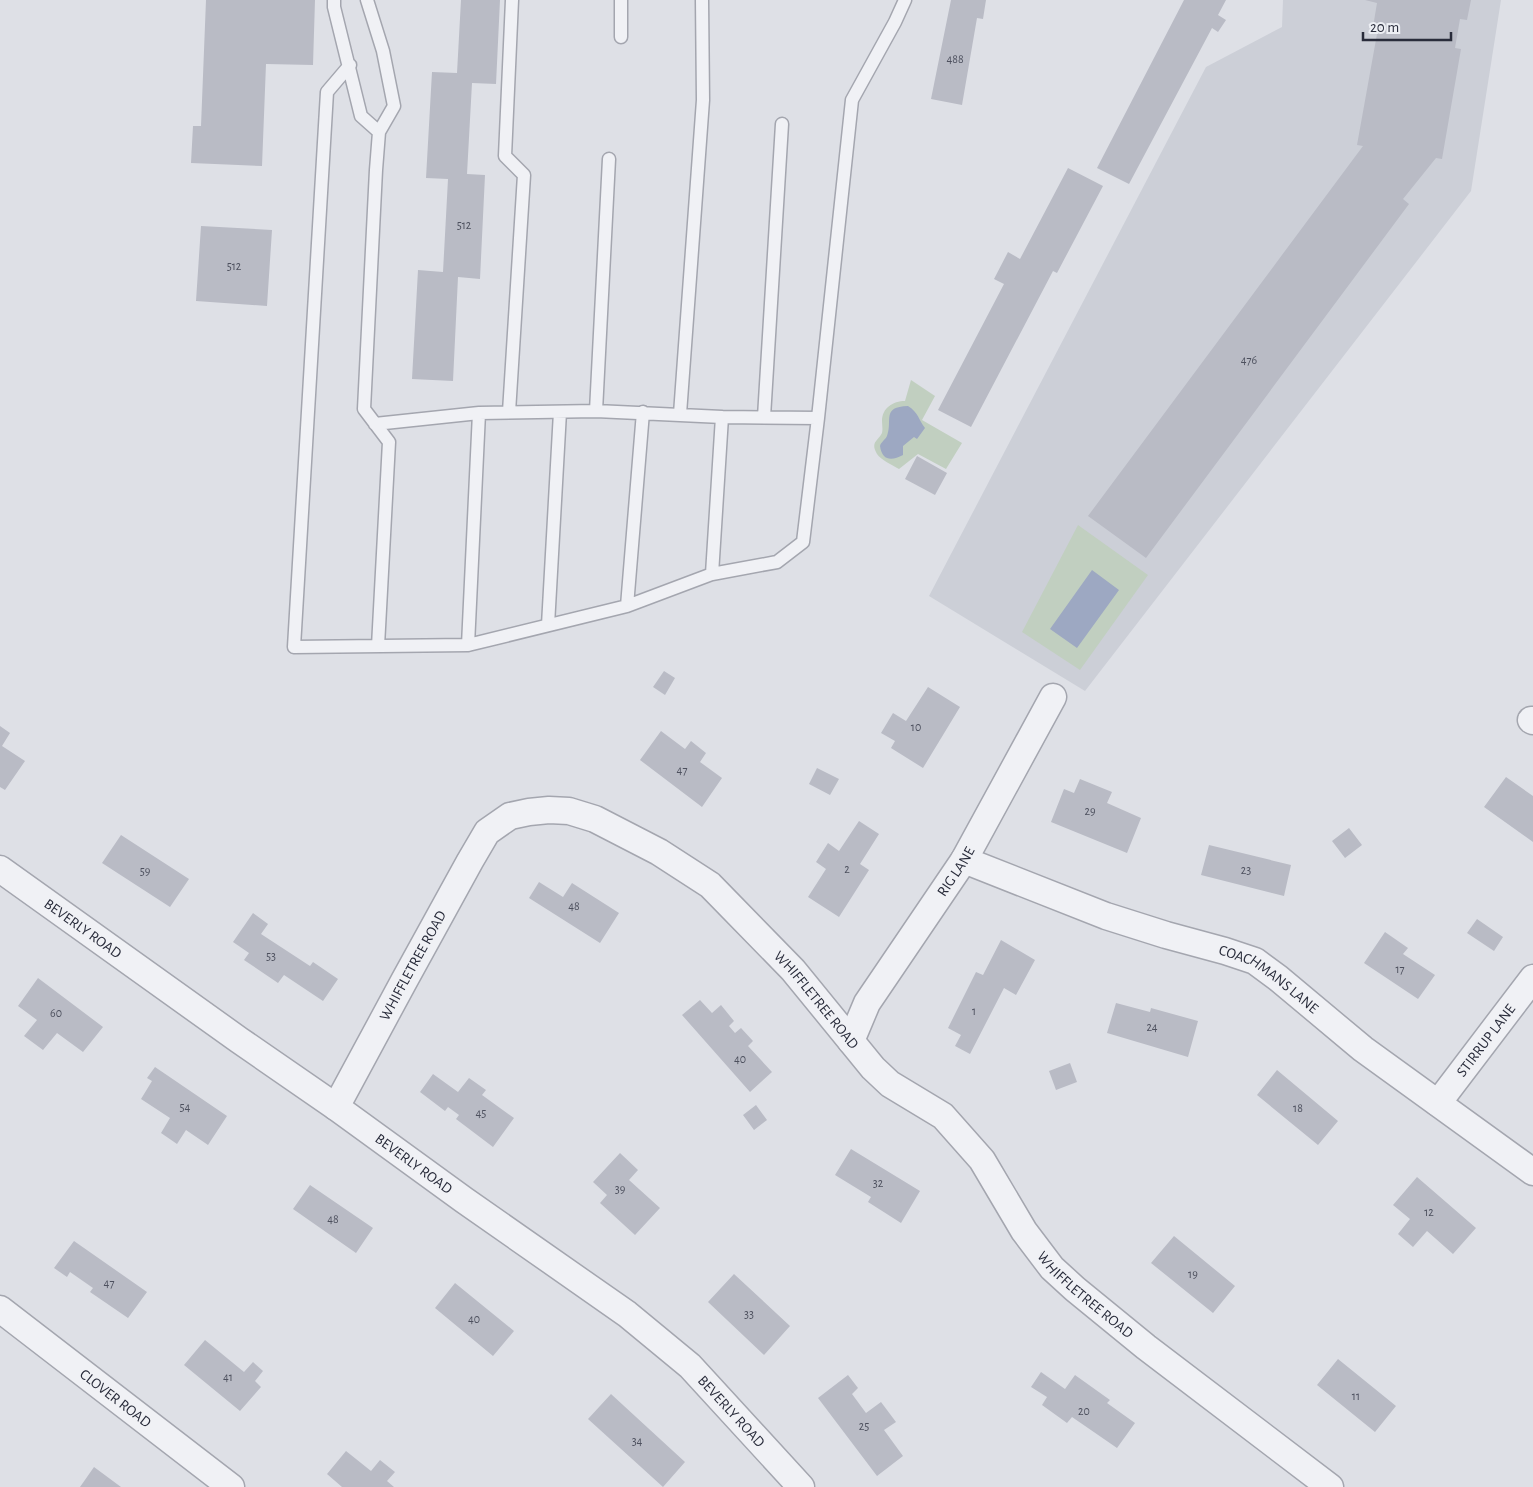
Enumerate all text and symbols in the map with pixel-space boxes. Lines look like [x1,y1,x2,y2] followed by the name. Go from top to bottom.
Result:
[1363,10,1450,42] scale bar
[1370,20,1399,35] text: 20 m
[946,53,964,65] house number: 488
[457,219,472,231] house number: 512
[227,260,242,272] house number: 512
[1241,354,1258,366] house number: 476
[911,721,921,733] house number: 10
[677,764,687,776] house number: 47
[1084,805,1096,817] house number: 29
[935,844,978,899] street label: RIG LANE
[844,863,850,875] house number: 2
[1241,864,1251,876] house number: 23
[140,865,151,877] house number: 59
[41,896,124,962] street label: BEVERLY ROAD
[568,900,580,912] house number: 48
[377,908,449,1023] street label: WHIFFLETREE ROAD
[1217,943,1321,1016] street label: COACHMANS LANE
[771,948,861,1052] street label: WHIFFLETREE ROAD
[266,950,276,962] house number: 53
[1395,963,1405,975] house number: 17
[1454,1001,1518,1079] street label: STIRRUP LANE
[972,1005,976,1017] house number: 1
[50,1007,62,1019] house number: 60
[1146,1021,1158,1033] house number: 24
[734,1053,746,1065] house number: 40
[180,1101,191,1113] house number: 54
[1293,1102,1303,1114] house number: 18
[476,1107,486,1119] house number: 45
[372,1131,455,1197] street label: BEVERLY ROAD
[873,1177,884,1189] house number: 32
[615,1183,626,1195] house number: 39
[1424,1206,1434,1218] house number: 12
[327,1213,339,1225] house number: 48
[1034,1249,1136,1341] street label: WHIFFLETREE ROAD
[1188,1268,1198,1280] house number: 19
[104,1277,114,1289] house number: 47
[744,1308,754,1320] house number: 33
[468,1313,480,1325] house number: 40
[77,1367,154,1431] street label: CLOVER ROAD
[223,1371,233,1383] house number: 41
[695,1373,768,1450] street label: BEVERLY ROAD
[1352,1390,1360,1402] house number: 11
[1078,1405,1090,1417] house number: 20
[859,1420,869,1432] house number: 25
[632,1435,643,1447] house number: 34

